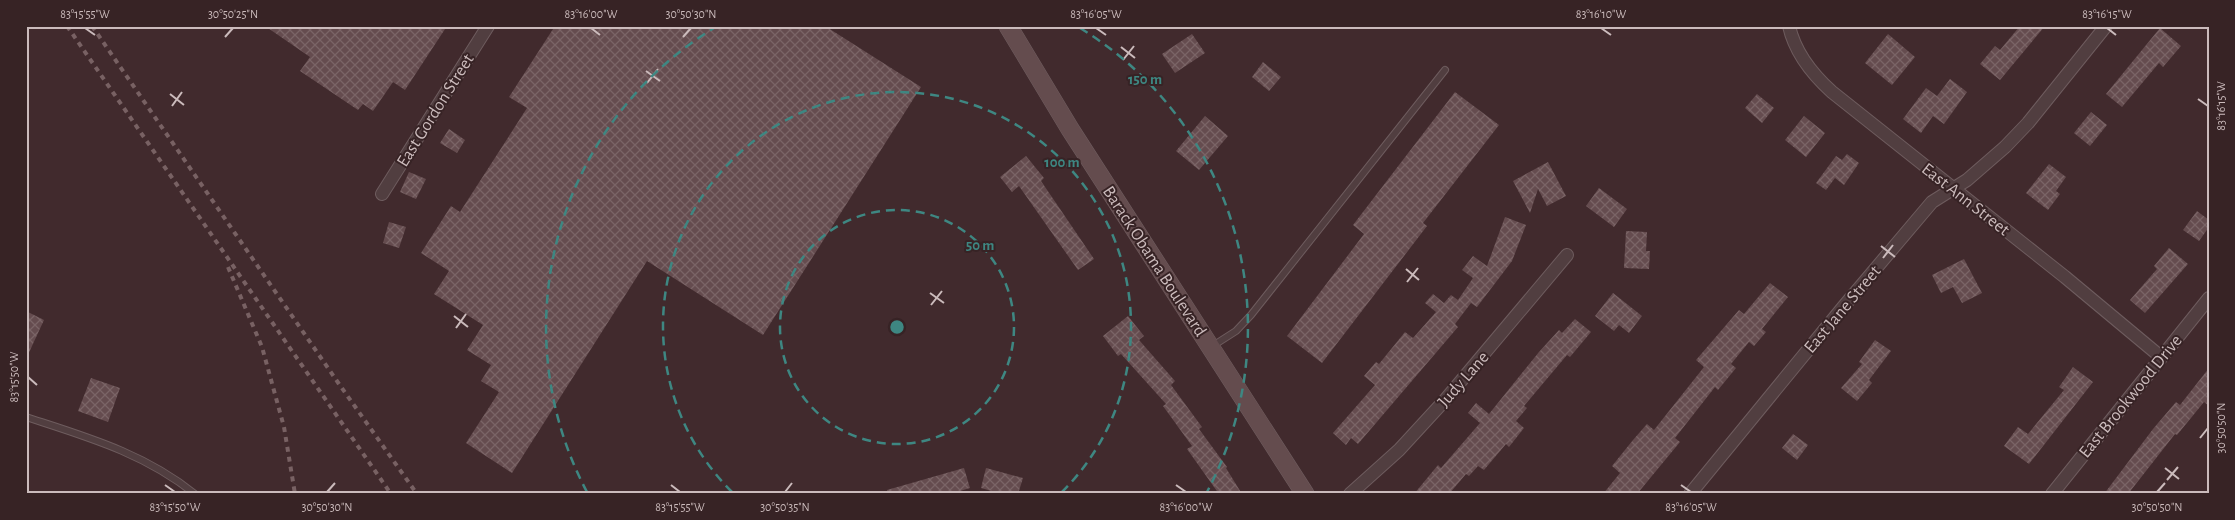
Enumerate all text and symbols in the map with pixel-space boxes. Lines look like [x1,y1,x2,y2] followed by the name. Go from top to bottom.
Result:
[60,8,110,20] text: 83°15'55"W
[208,8,258,20] text: 30°50'25"N
[565,8,618,20] text: 83°16'00"W
[666,8,716,20] text: 30°50'30"N
[1070,8,1122,20] text: 83°16'05"W
[1576,8,1627,20] text: 83°16'10"W
[2082,8,2132,20] text: 83°16'15"W
[394,51,478,170] street label: East Gordon Street
[1128,72,1162,87] text: 150 m
[2215,81,2227,131] text: 83°16'15"W
[1044,155,1080,170] text: 100 m
[1918,160,2013,240] street label: East Ann Street
[1099,183,1209,340] street label: Barack Obama Boulevard
[966,238,994,253] text: 50 m
[1801,262,1885,357] street label: East Jane Street
[888,318,906,336] centre of rings
[2076,332,2186,462] street label: East Brookwood Drive
[1435,348,1493,411] street label: Judy Lane
[8,351,20,402] text: 83°15'50"W
[2215,402,2227,454] text: 30°50'50"N
[150,501,201,513] text: 83°15'50"W
[302,501,352,513] text: 30°50'30"N
[655,501,705,513] text: 83°15'55"W
[760,501,810,513] text: 30°50'35"N
[1160,501,1213,513] text: 83°16'00"W
[1665,501,1717,513] text: 83°16'05"W
[2131,501,2183,513] text: 30°50'50"N

